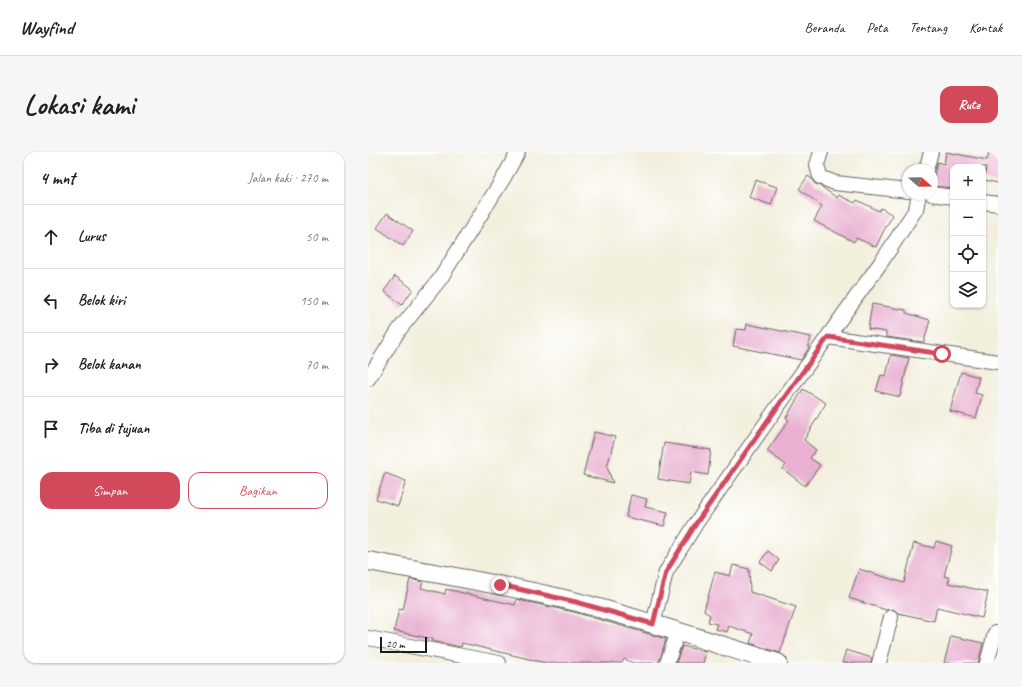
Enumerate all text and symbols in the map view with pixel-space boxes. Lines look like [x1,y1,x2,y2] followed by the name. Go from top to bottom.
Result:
[20,16,73,40] text: Wayfind
[805,19,845,36] text: Beranda
[867,19,888,36] text: Peta
[910,19,947,36] text: Tentang
[969,19,1002,36] text: Kontak
[940,86,998,123] button: Rute
[24,87,134,122] text: Lokasi kami
[902,164,938,200] north arrow
[950,164,986,308] map controls
[950,164,986,200] button: +
[40,168,75,189] text: 4 mnt
[248,170,328,186] text: Jalan kaki · 270 m
[950,200,986,236] button: −
[40,226,62,248] icon: ahead
[78,227,106,246] text: Lurus
[306,229,328,245] text: 50 m
[950,236,986,272] button: locate
[950,272,986,308] button: layers
[40,290,62,312] icon: left
[78,291,125,310] text: Belok kiri
[300,293,328,309] text: 150 m
[933,345,951,363] route start
[40,354,62,376] icon: right
[78,355,141,374] text: Belok kanan
[306,357,328,373] text: 70 m
[40,418,62,440] icon: arrive
[78,419,149,438] text: Tiba di tujuan
[40,472,180,509] button: Simpan
[188,472,328,509] button: Bagikan
[491,576,509,594] route end
[380,635,427,654] scale bar
[386,637,405,651] text: 20 m

